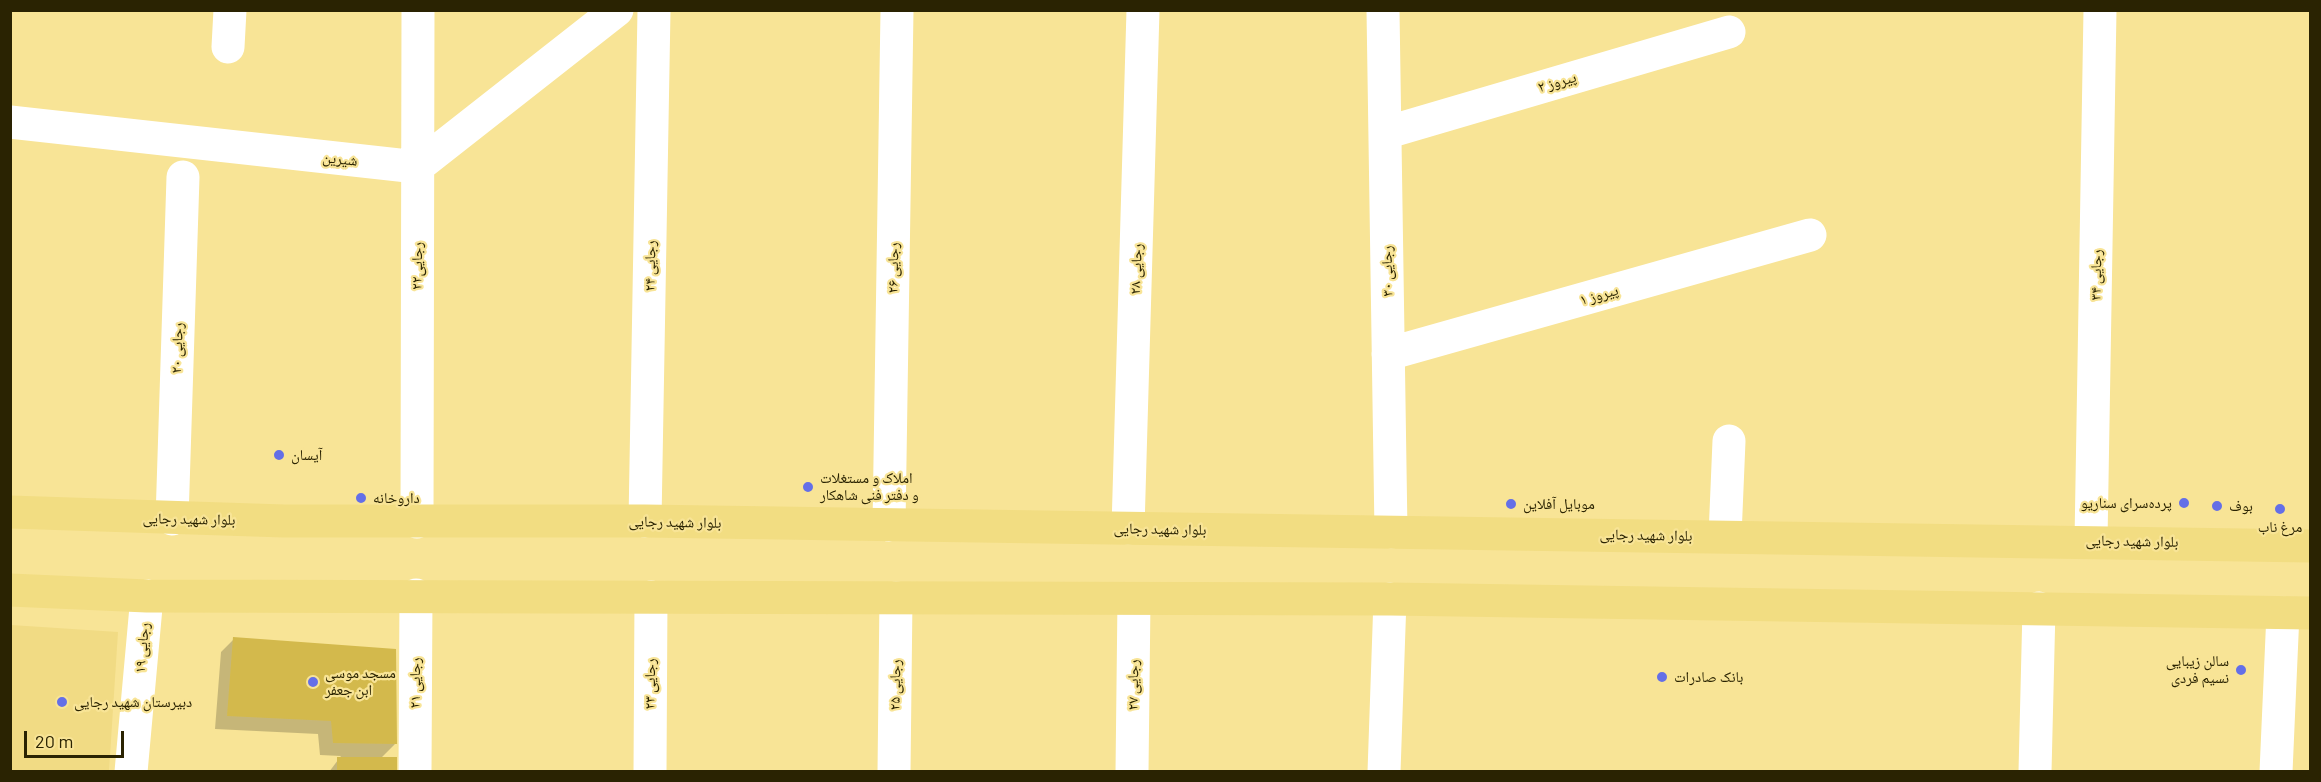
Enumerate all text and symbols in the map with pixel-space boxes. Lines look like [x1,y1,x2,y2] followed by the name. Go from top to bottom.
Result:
[1536,68,1578,96] street label: پیروز ۲
[322,148,358,170] street label: شیرین
[641,240,659,292] street label: رجایی ۲۴
[408,242,426,290] street label: ۲۲رجایی
[884,242,902,294] street label: رجایی ۲۶
[1126,243,1146,295] street label: رجایی ۲۸
[1378,245,1396,297] street label: رجایی ۳۰
[2087,249,2105,301] street label: رجایی ۳۴
[1578,281,1620,309] street label: پیروز ۱
[167,322,187,374] street label: رجایی ۲۰
[291,446,322,464] place label: آیسان
[272,448,286,462] marker: آیسان
[820,469,919,504] place label: املاک و مستغلات و دفتر فنی شاهکار
[801,480,815,494] marker: املاک و مستغلات و دفتر فنی شاهکار
[373,489,420,507] place label: داروخانه
[354,491,368,505] marker: داروخانه
[2081,494,2172,512] place label: پرده‌سرای سناریو
[1523,495,1595,513] place label: موبایل آفلاین
[2177,496,2191,510] marker: پرده‌سرای سناریو
[1504,497,1518,511] marker: موبایل آفلاین
[2229,497,2253,515] place label: بوف
[2210,499,2224,513] marker: بوف
[2273,502,2287,516] marker: مرغ ناب
[142,509,236,529] street label: بلوار شهید رجایی
[628,512,722,532] street label: بلوار شهید رجایی
[2258,518,2302,536] place label: مرغ ناب
[1113,519,1207,539] street label: بلوار شهید رجایی
[1599,525,1693,545] street label: بلوار شهید رجایی
[2085,531,2179,551] street label: بلوار شهید رجایی
[131,622,153,674] street label: رجایی ۱۹
[2166,652,2229,687] place label: سالن زیبایی نسیم فردی
[406,657,424,709] street label: رجایی ۲۱
[641,658,659,710] street label: رجایی ۲۳
[886,659,904,711] street label: رجایی ۲۵
[1124,659,1142,711] street label: رجایی ۲۷
[2234,663,2248,677] marker: سالن زیبایی نسیم فردی
[325,664,396,699] place label: مسجد موسی ابن جعفر
[1674,668,1743,686] place label: بانک صادرات
[1655,670,1669,684] marker: بانک صادرات
[306,675,320,689] marker: مسجد موسی ابن جعفر
[74,693,192,711] place label: دبیرستان شهید رجایی
[55,695,69,709] marker: دبیرستان شهید رجایی
[27,719,128,757] scale bar
[35,730,73,752] text: 20 m

